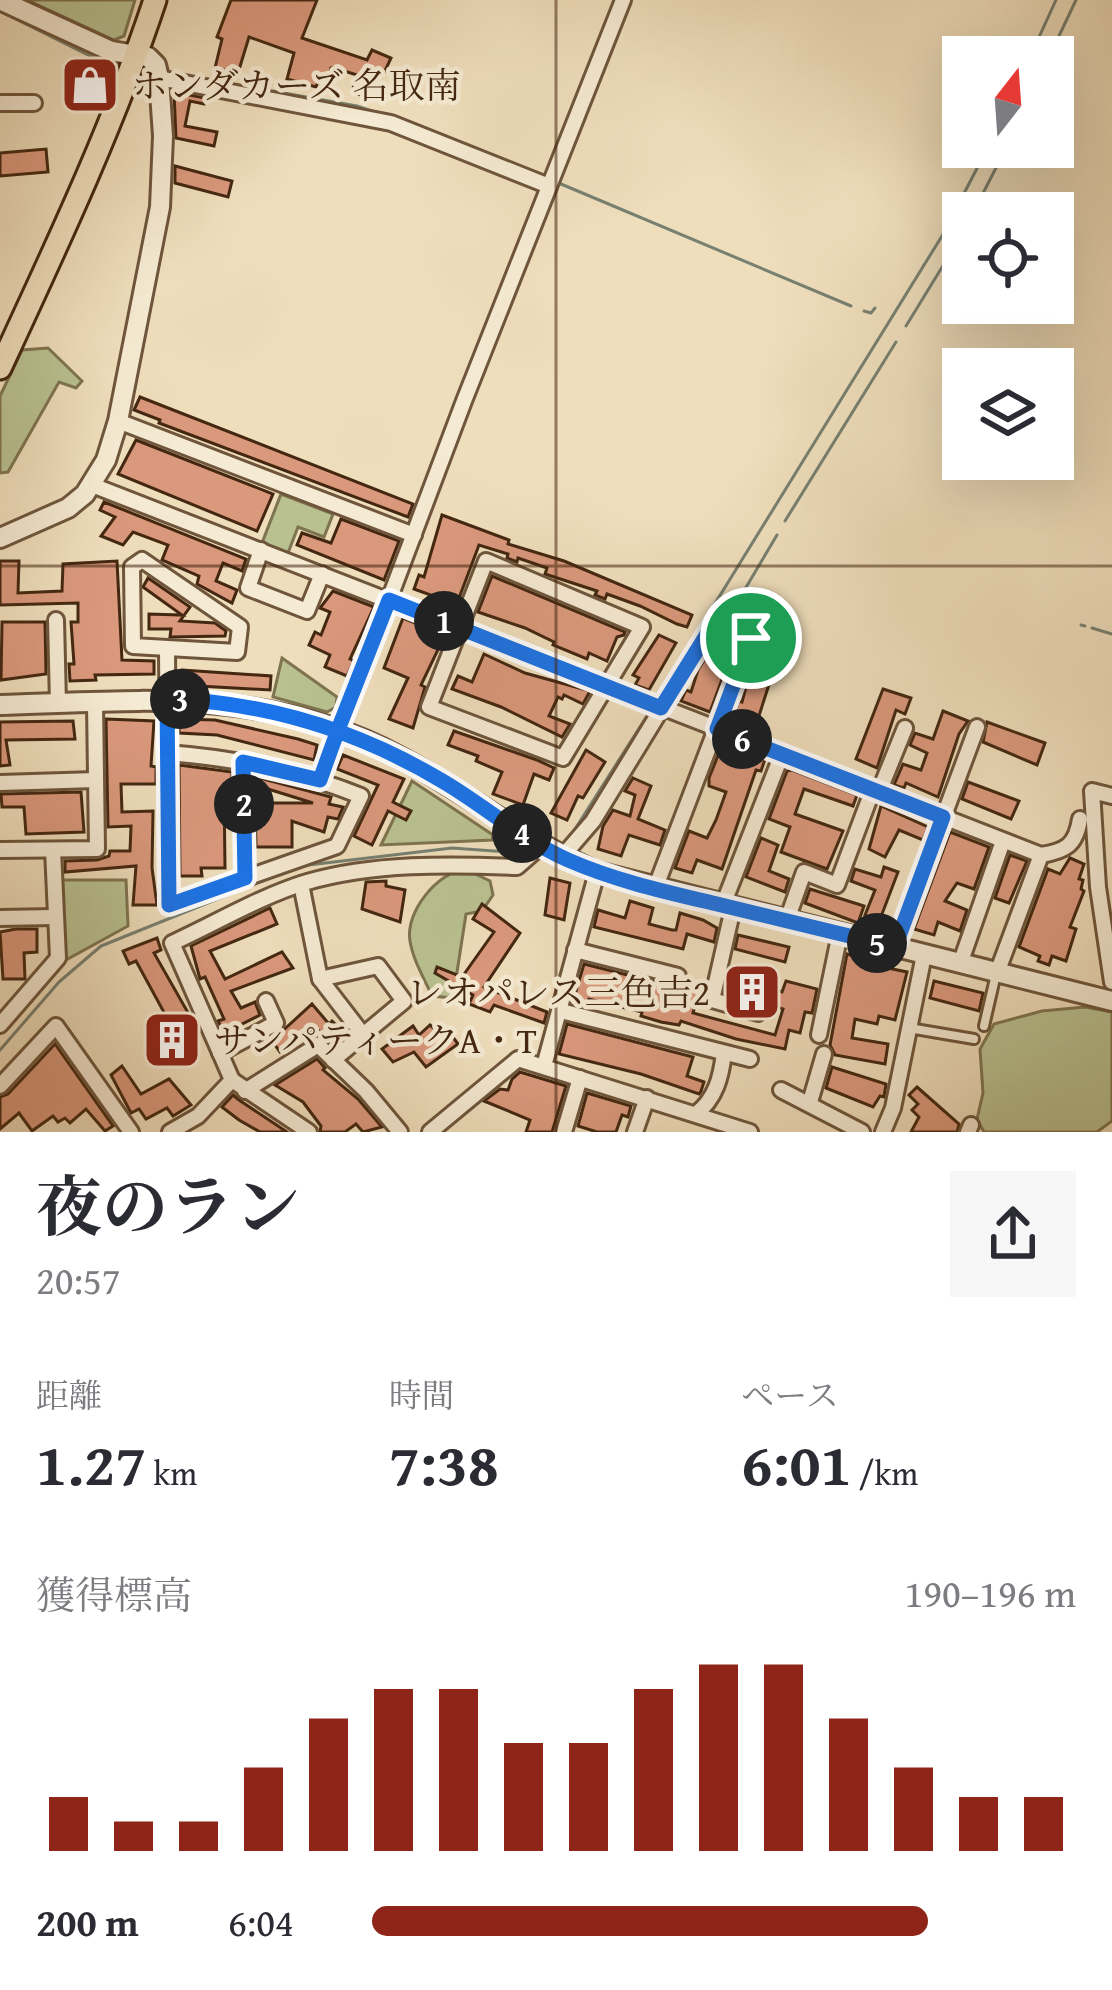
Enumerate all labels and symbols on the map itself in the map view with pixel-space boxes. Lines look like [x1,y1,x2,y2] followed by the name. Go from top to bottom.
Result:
[942,36,1074,168] north arrow
[59,54,121,116] shop icon: ホンダカーズ 名取南
[132,58,461,111] place label: ホンダカーズ 名取南
[700,587,802,689] pin
[414,591,474,651] pin: 1
[150,669,210,729] pin: 3
[712,709,772,769] pin: 6
[214,774,274,834] pin: 2
[492,803,552,863] pin: 4
[847,913,907,973] pin: 5
[721,961,783,1023] building icon: レオパレス三色吉2
[406,965,710,1018] place label: レオパレス三色吉2
[141,1009,203,1071] building icon: サンパティークA・T
[214,1013,537,1066] place label: サンパティークA・T

